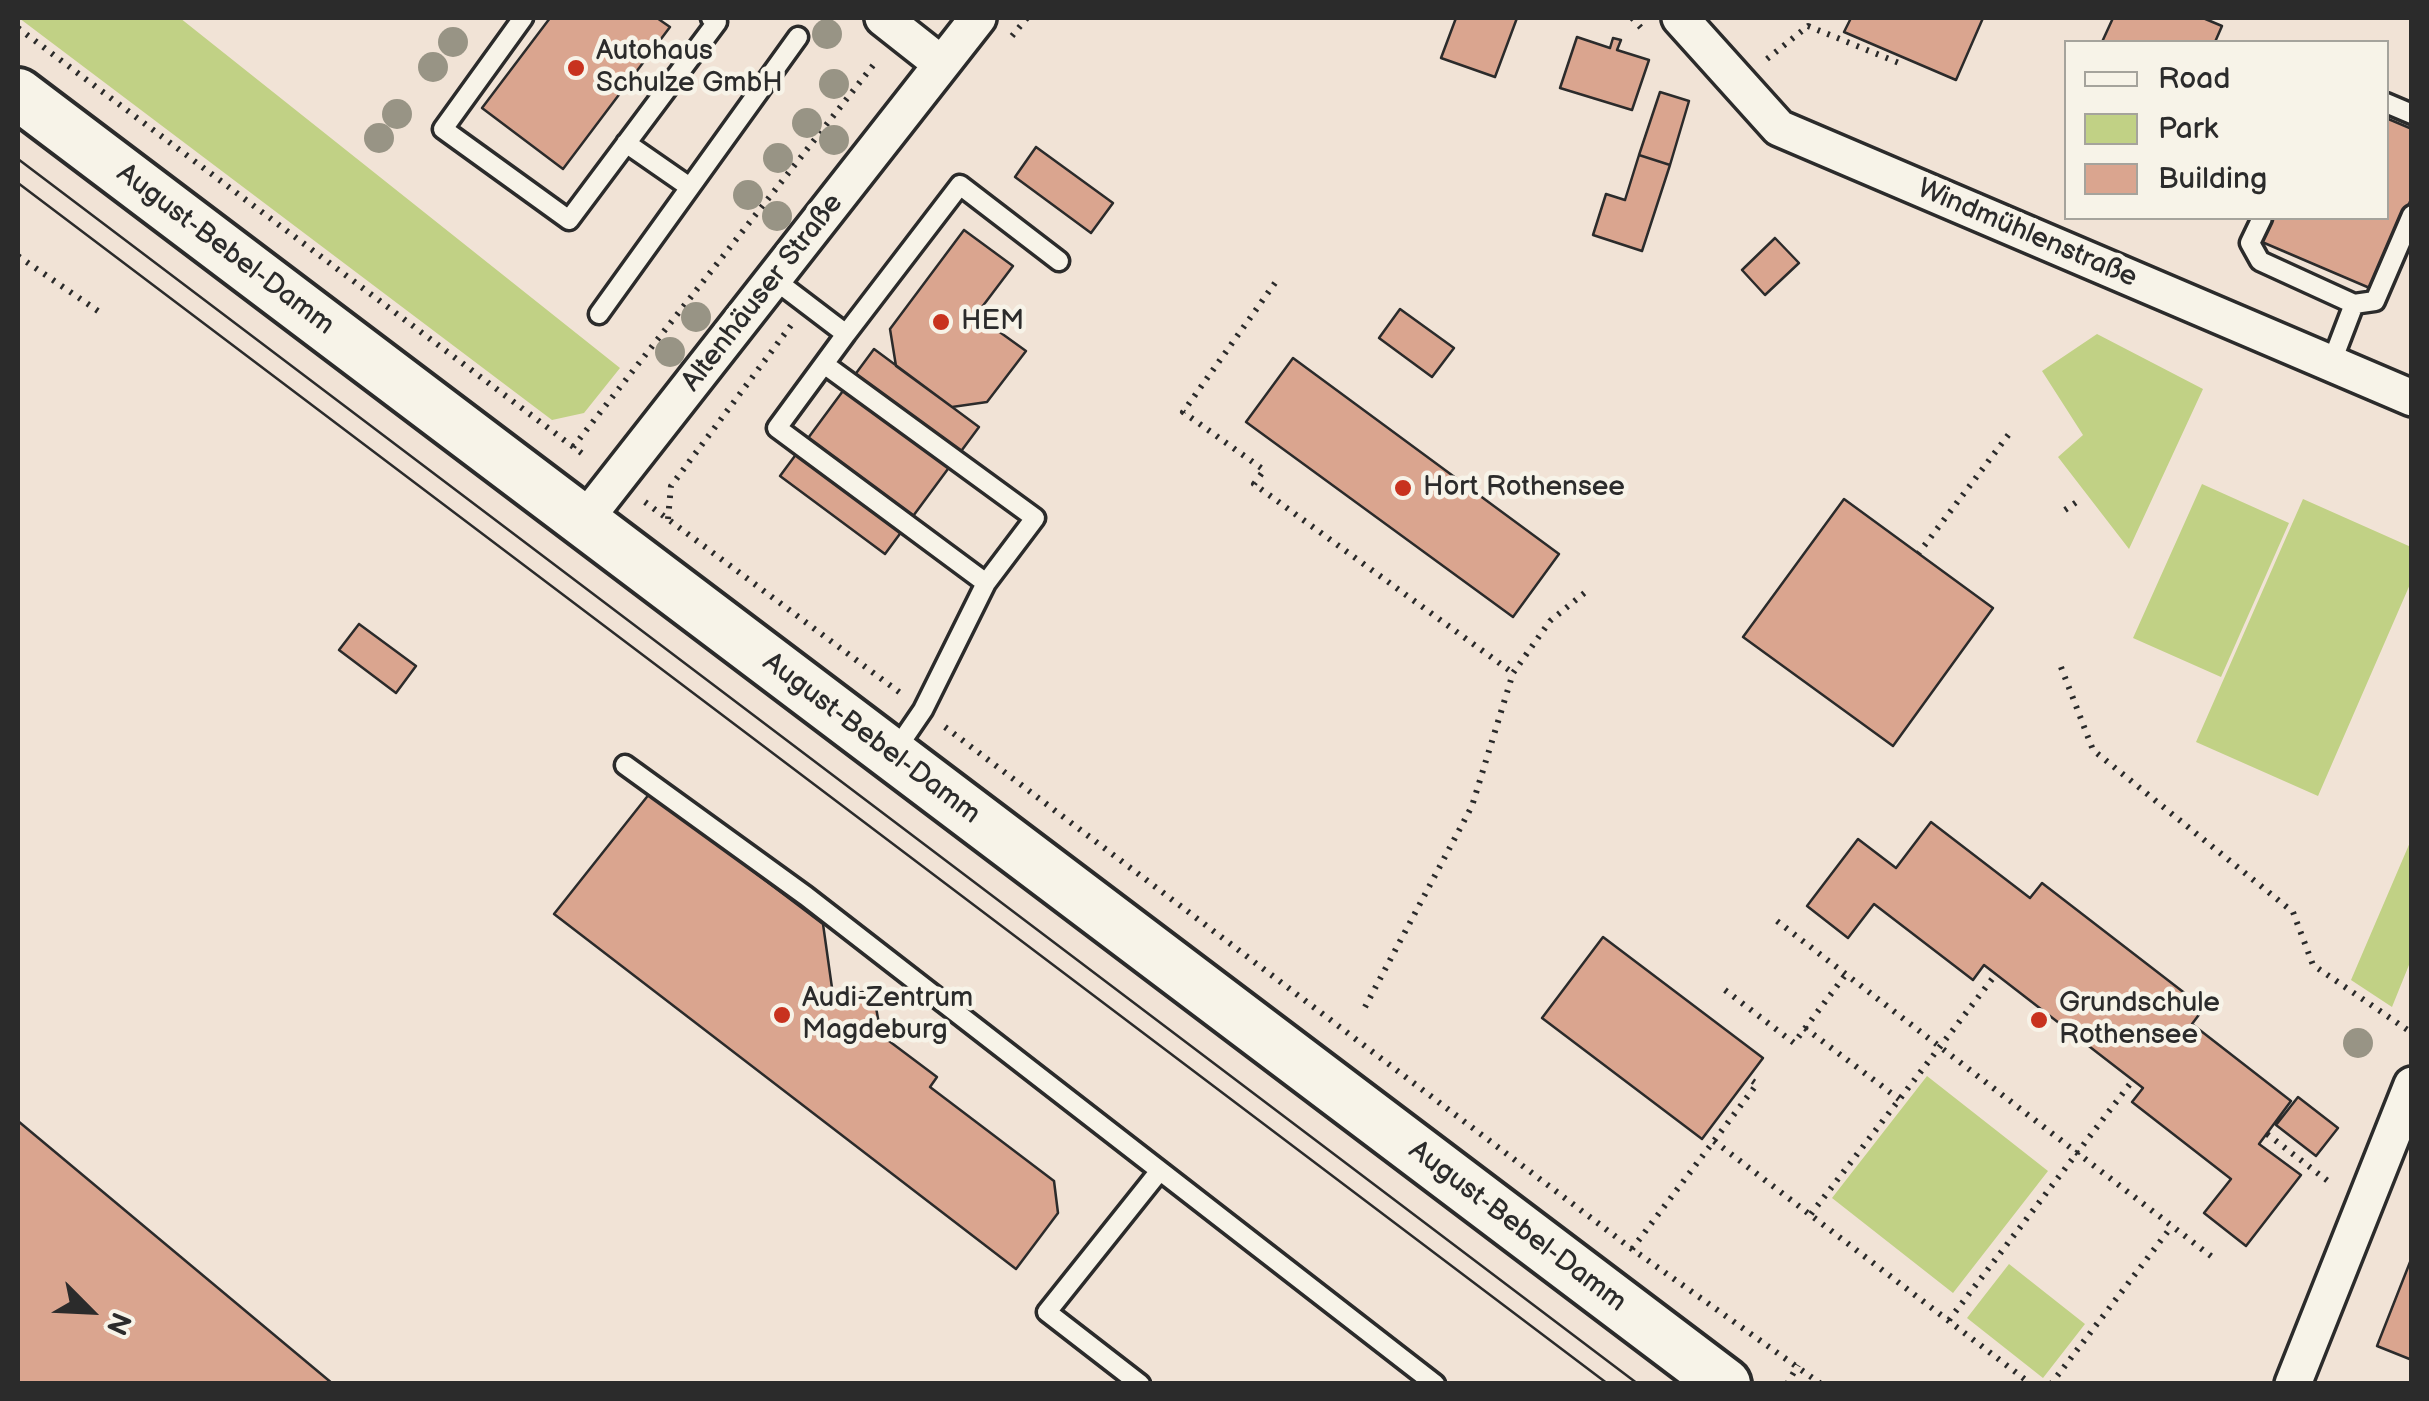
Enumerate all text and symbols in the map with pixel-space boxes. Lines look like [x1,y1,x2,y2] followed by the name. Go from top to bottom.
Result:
[596,35,783,101] place label: Autohaus Schulze GmbH
[2064,40,2389,220] legend
[565,57,587,79] marker: Autohaus Schulze GmbH
[2158,61,2231,97] text: Road
[2158,111,2218,147] text: Park
[110,157,340,343] street label: August-Bebel-Damm
[2158,161,2267,197] text: Building
[1912,173,2142,295] street label: Windmühlenstraße
[675,187,851,399] street label: Altenhäuser Straße
[961,305,1024,339] place label: HEM
[930,311,952,333] marker: HEM
[1423,471,1625,505] place label: Hort Rothensee
[1392,477,1414,499] marker: Hort Rothensee
[756,646,986,832] street label: August-Bebel-Damm
[802,982,973,1048] place label: Audi-Zentrum Magdeburg
[2059,987,2220,1053] place label: Grundschule Rothensee
[771,1004,793,1026] marker: Audi-Zentrum Magdeburg
[2028,1009,2050,1031] marker: Grundschule Rothensee
[1402,1134,1632,1320] street label: August-Bebel-Damm
[40,1261,140,1361] north arrow
[99,1307,137,1340] text: N

